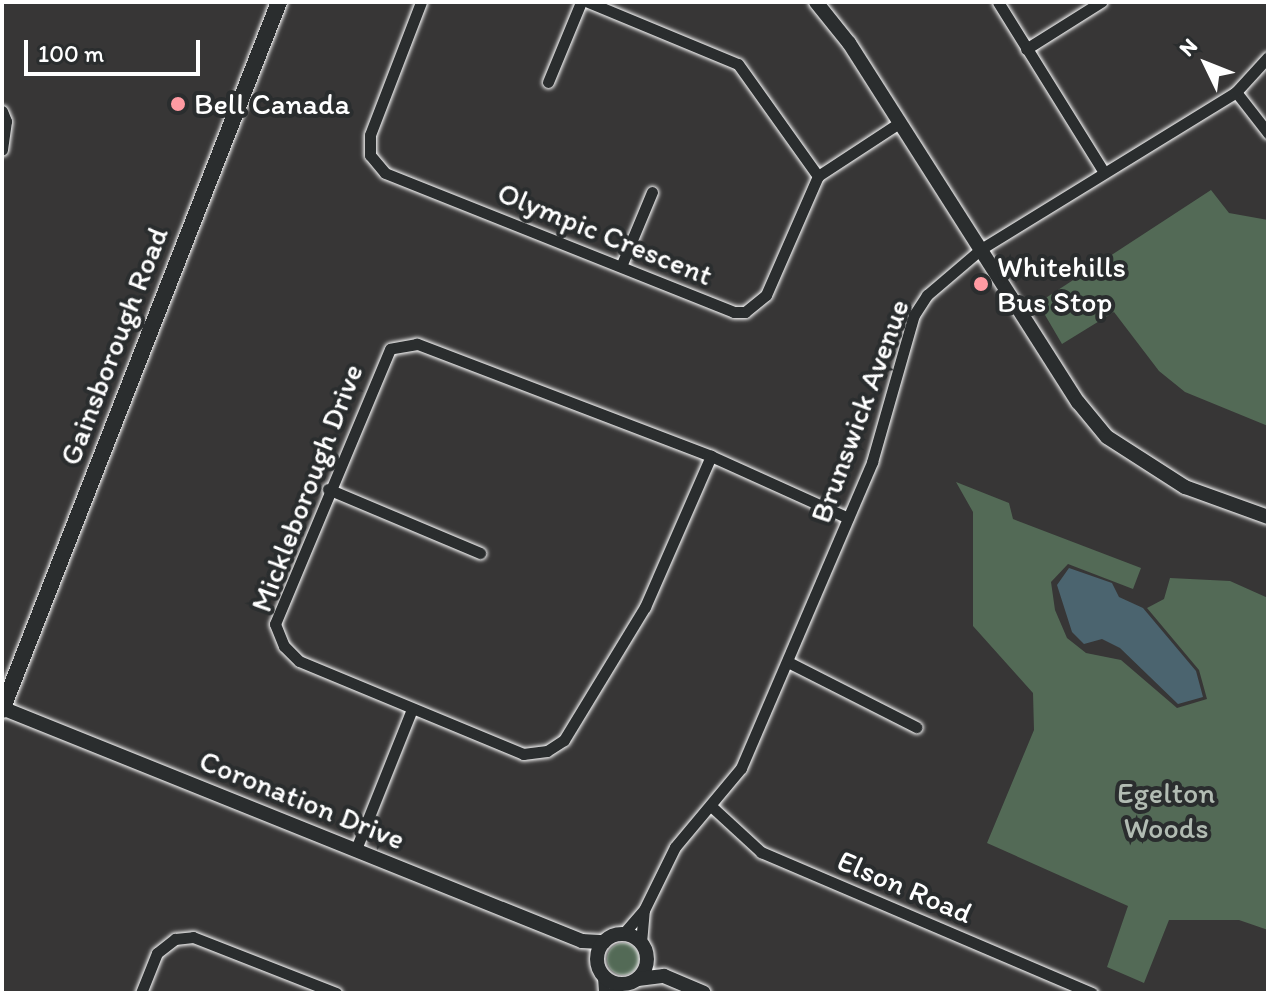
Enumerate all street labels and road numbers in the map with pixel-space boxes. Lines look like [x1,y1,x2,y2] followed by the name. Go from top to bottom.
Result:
[492,174,718,294] street label: Olympic Crescent
[52,222,176,470] street label: Gainsborough Road
[803,294,917,528] street label: Brunswick Avenue
[243,359,371,617] street label: Mickleborough Drive
[194,742,410,858] street label: Coronation Drive
[833,843,977,931] street label: Elson Road

